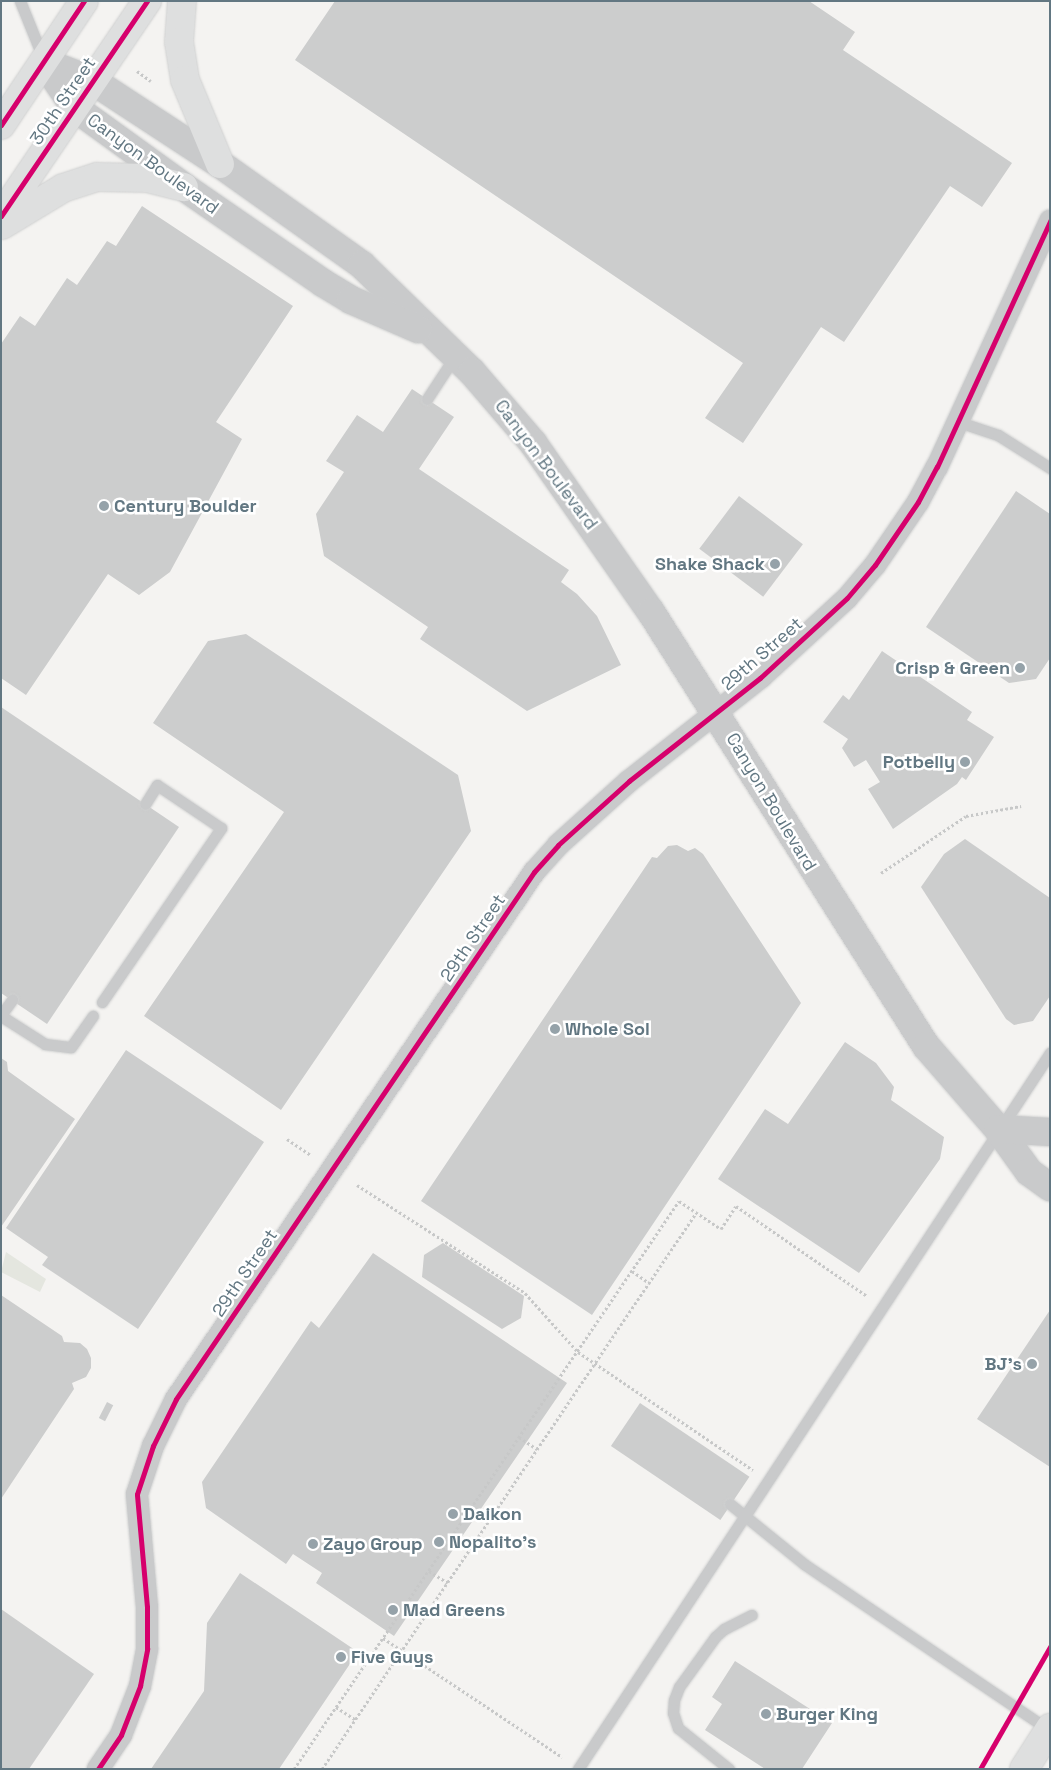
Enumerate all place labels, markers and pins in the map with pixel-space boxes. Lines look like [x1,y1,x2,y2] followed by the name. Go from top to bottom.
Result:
[114,495,257,517] place label: Century Boulder
[98,500,110,512] marker: Century Boulder
[655,553,765,575] place label: Shake Shack
[769,558,781,570] marker: Shake Shack
[895,657,1010,679] place label: Crisp & Green
[1014,662,1026,674] marker: Crisp & Green
[883,751,955,773] place label: Potbelly
[959,756,971,768] marker: Potbelly
[565,1018,650,1040] place label: Whole Sol
[549,1023,561,1035] marker: Whole Sol
[985,1353,1022,1375] place label: BJ's
[1026,1358,1038,1370] marker: BJ's
[463,1503,522,1525] place label: Daikon
[447,1508,459,1520] marker: Daikon
[449,1531,537,1553] place label: Nopalito's
[323,1533,423,1555] place label: Zayo Group
[433,1536,445,1548] marker: Nopalito's
[307,1538,319,1550] marker: Zayo Group
[403,1599,505,1621] place label: Mad Greens
[387,1604,399,1616] marker: Mad Greens
[351,1646,433,1668] place label: Five Guys
[335,1651,347,1663] marker: Five Guys
[776,1703,878,1725] place label: Burger King
[760,1708,772,1720] marker: Burger King

